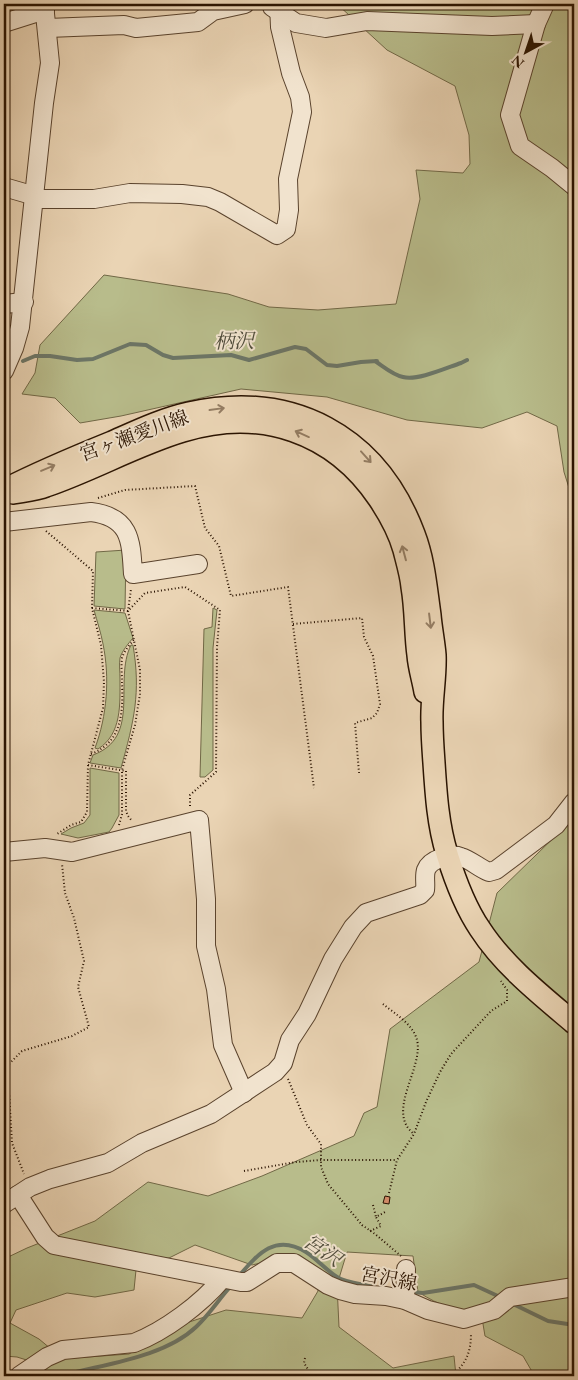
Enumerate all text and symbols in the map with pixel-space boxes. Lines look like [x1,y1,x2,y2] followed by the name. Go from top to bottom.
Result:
[500,28,550,78] north arrow
[507,51,528,72] text: N
[214,328,257,354] water label: 柄沢
[76,404,192,467] street label: 宮ヶ瀬愛川線
[208,404,224,414] one-way arrow
[295,429,310,439] one-way arrow
[360,450,372,463] one-way arrow
[40,463,55,472] one-way arrow
[399,546,408,562] one-way arrow
[426,612,436,628] one-way arrow
[299,1228,349,1274] water label: 宮沢
[359,1261,419,1296] street label: 宮沢線

